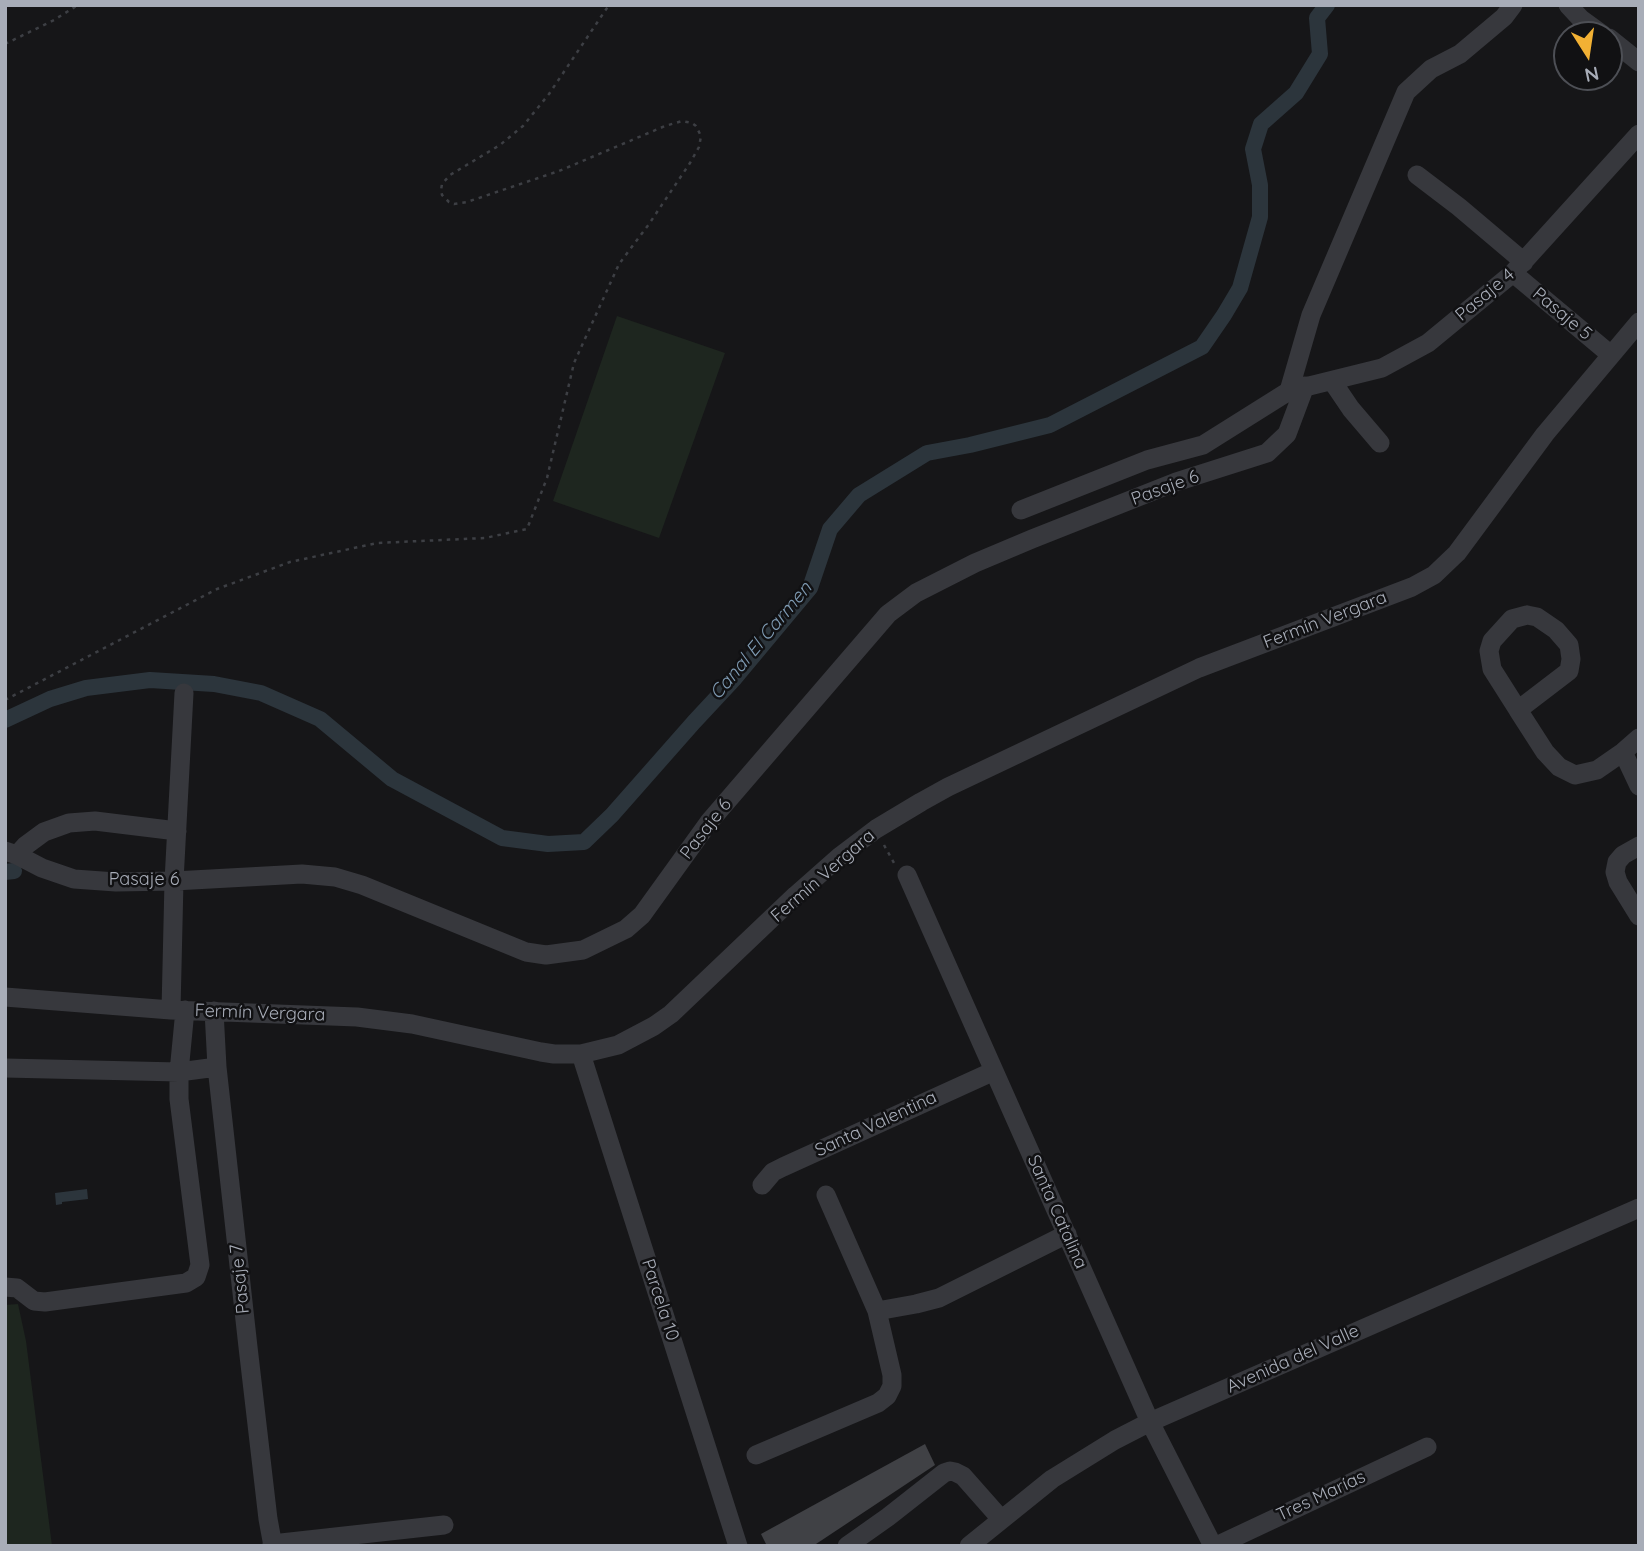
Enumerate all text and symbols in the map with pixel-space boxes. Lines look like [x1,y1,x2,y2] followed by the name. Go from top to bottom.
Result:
[1553,21,1623,91] north arrow
[1583,61,1601,88] text: N
[1451,264,1519,326] street label: Pasaje 4
[1528,283,1596,345] street label: Pasaje 5
[1128,466,1202,510] street label: Pasaje 6
[705,578,817,704] water label: Canal El Carmen
[1260,587,1390,653] street label: Fermín Vergara
[676,795,736,863] street label: Pasaje 6
[767,825,879,927] street label: Fermín Vergara
[109,869,179,891] street label: Pasaje 6
[194,1000,326,1026] street label: Fermín Vergara
[812,1086,940,1162] street label: Santa Valentina
[1022,1152,1092,1272] street label: Santa Catalina
[226,1243,254,1315] street label: Pasaje 7
[637,1256,683,1344] street label: Parcela 10
[1223,1320,1363,1398] street label: Avenida del Valle
[1273,1466,1369,1526] street label: Tres Marías

